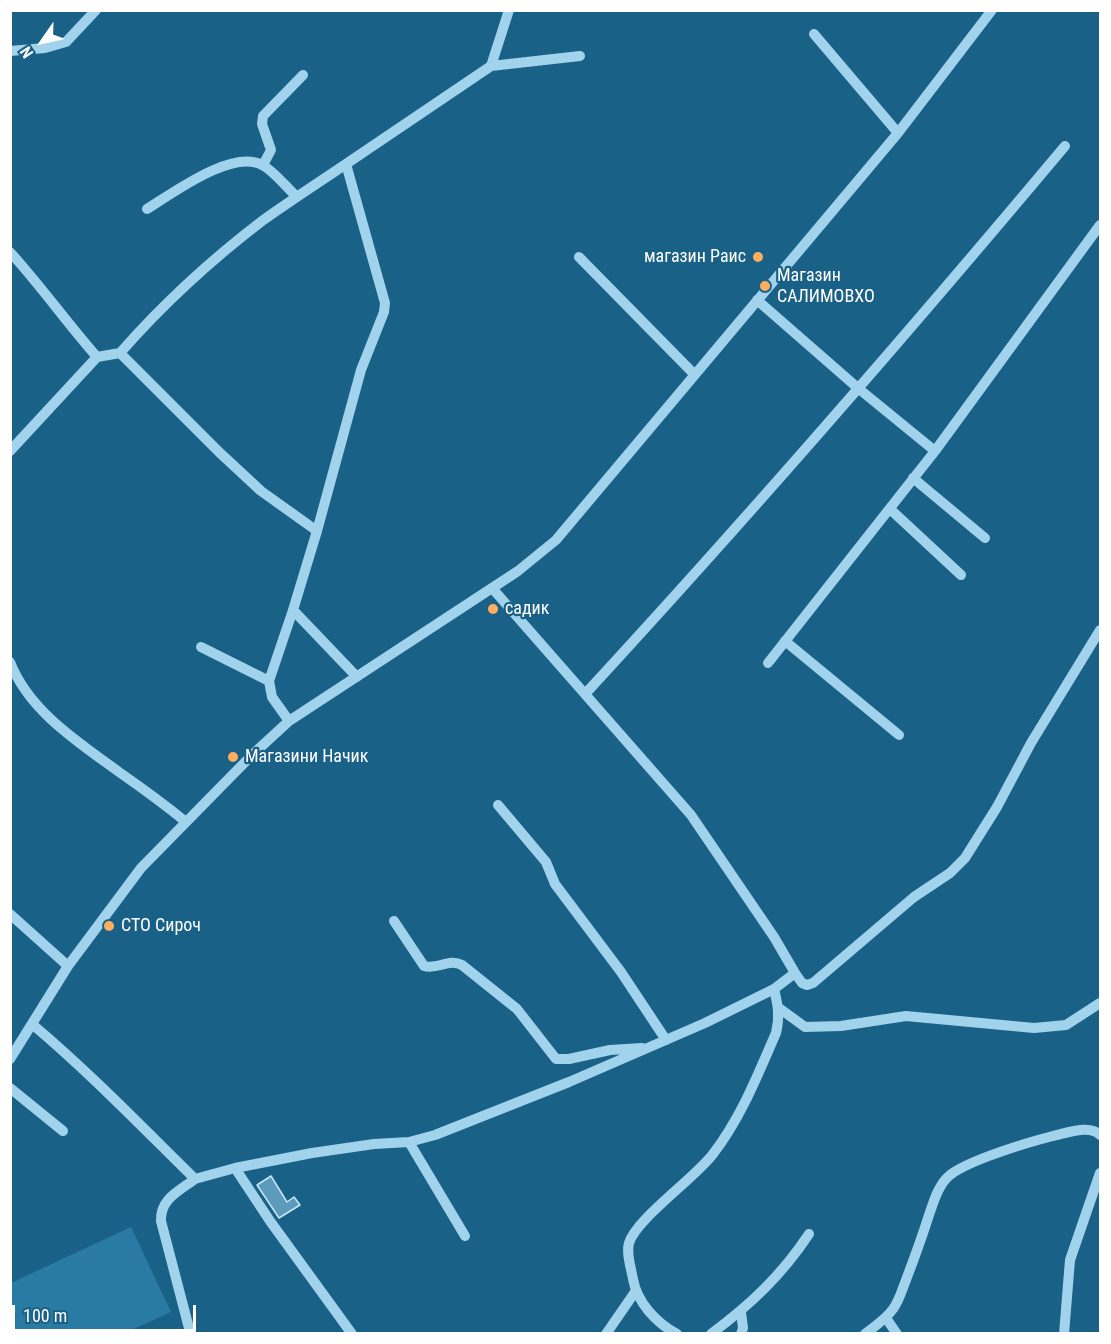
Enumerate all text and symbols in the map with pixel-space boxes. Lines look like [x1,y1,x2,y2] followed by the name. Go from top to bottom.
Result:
[12,12,72,72] north arrow
[16,43,37,62] text: N
[644,246,746,268] place label: магазин Раис
[751,250,765,264] marker: магазин Раис
[777,265,875,308] place label: Магазин САЛИМОВХО
[758,279,772,293] marker: Магазин САЛИМОВХО
[505,598,549,620] place label: садик
[486,602,500,616] marker: садик
[245,746,368,768] place label: Магазини Начик
[226,750,240,764] marker: Магазини Начик
[121,915,201,937] place label: СТО Сироч
[102,919,116,933] marker: СТО Сироч
[15,1293,200,1331] scale bar
[23,1305,67,1326] text: 100 m

